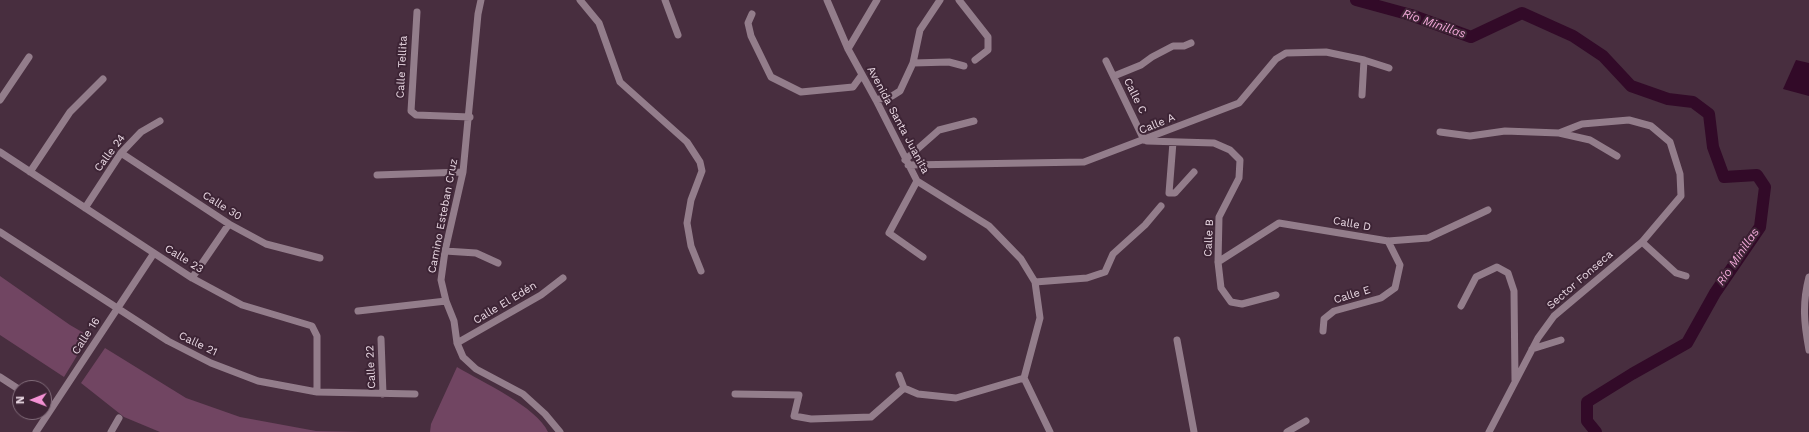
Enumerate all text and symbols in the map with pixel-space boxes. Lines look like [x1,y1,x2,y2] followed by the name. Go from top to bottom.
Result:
[1400,6,1468,42] water label: Río Minillas
[394,35,410,99] street label: Calle Tellita
[864,64,932,176] street label: Avenida Santa Juanita
[1121,76,1149,116] street label: Calle C
[1137,111,1177,137] street label: Calle A
[92,132,128,174] street label: Calle 24
[425,158,461,274] street label: Camino Esteban Cruz
[200,189,244,223] street label: Calle 30
[1332,214,1372,234] street label: Calle D
[1201,219,1217,257] street label: Calle B
[1714,226,1762,288] water label: Río Minillas
[162,242,206,276] street label: Calle 23
[1544,248,1616,312] street label: Sector Fonseca
[471,279,539,327] street label: Calle El Edén
[1332,283,1372,307] street label: Calle E
[69,315,103,357] street label: Calle 16
[177,329,219,359] street label: Calle 21
[363,345,379,389] street label: Calle 22
[12,380,52,420] north arrow
[14,396,27,404] text: N

